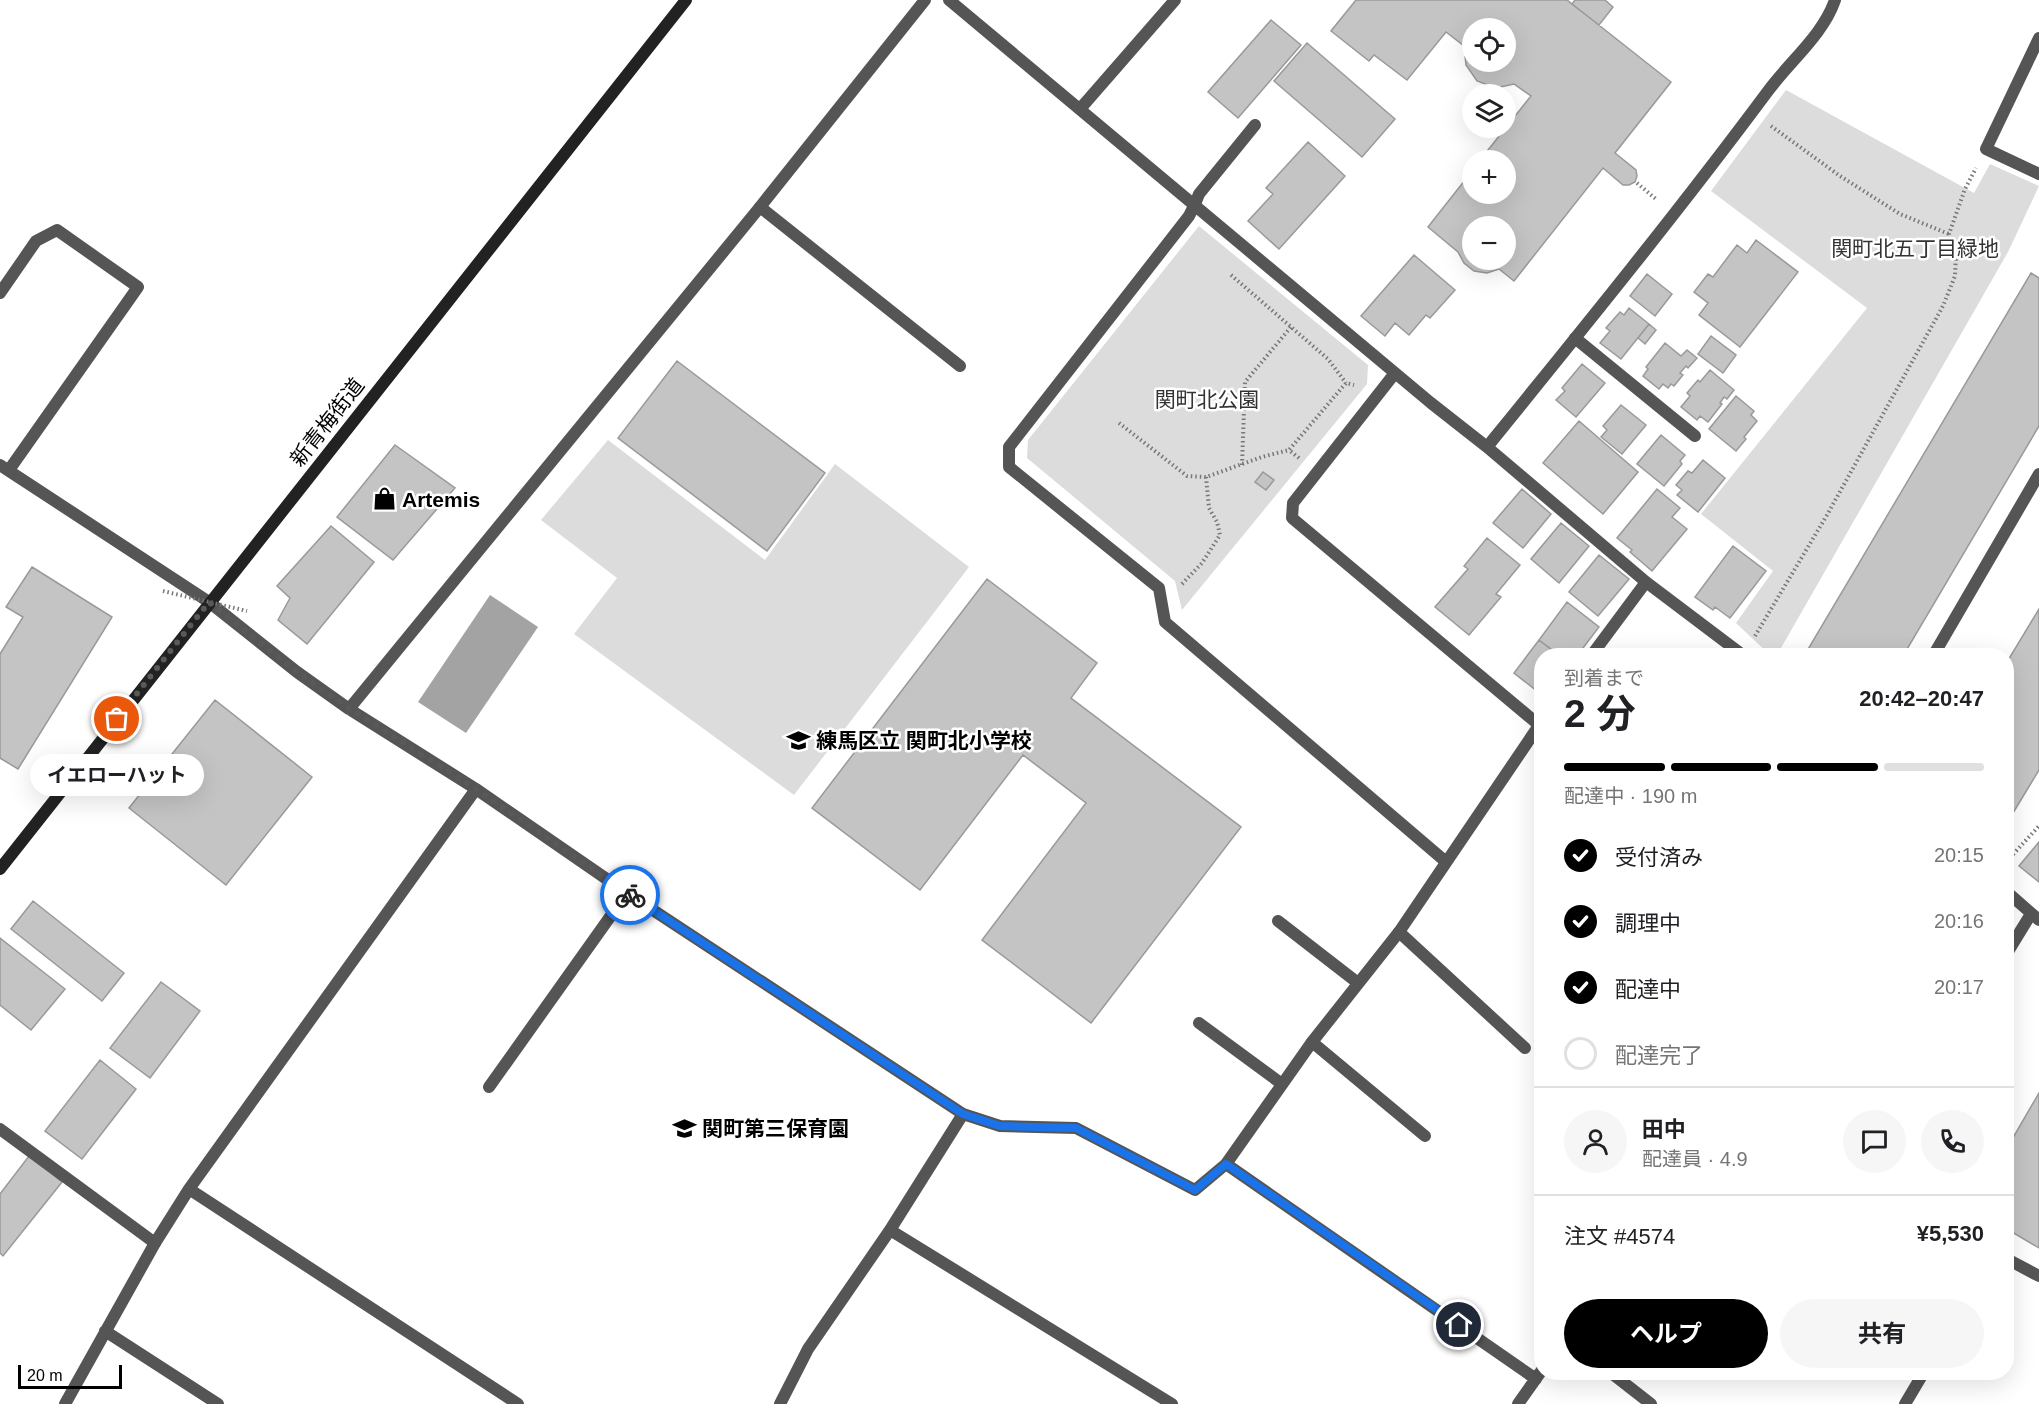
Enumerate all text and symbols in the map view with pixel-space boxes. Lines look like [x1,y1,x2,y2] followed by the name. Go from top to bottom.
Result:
[1462,18,1516,270] map controls
[1462,18,1516,72] button: locate
[1462,84,1516,138] button: layers
[1462,150,1516,204] button: +
[1462,216,1516,270] button: −
[1831,237,1999,260] park label: 関町北五丁目緑地
[286,374,368,470] street label: 新青梅街道
[1155,388,1260,411] park label: 関町北公園
[371,486,397,512] shop icon: Artemis
[402,488,480,511] place label: Artemis
[1564,667,1644,689] text: 到着まで
[1859,686,1984,711] text: 20:42–20:47
[1564,692,1636,735] text: 2 分
[91,693,142,744] pin
[100,702,133,735] icon: bag
[785,727,811,753] school or university icon: 練馬区立 関町北小学校
[816,729,1032,752] place label: 練馬区立 関町北小学校
[30,755,204,797] callout: イエローハット
[47,764,187,786] text: イエローハット
[1564,785,1697,807] text: 配達中 · 190 m
[1564,839,1597,872] icon: check
[1934,844,1984,866] text: 20:15
[1615,845,1703,870] text: 受付済み
[600,865,660,925] courier
[614,879,647,912] icon: bike
[1564,905,1597,938] icon: check
[1934,910,1984,932] text: 20:16
[1615,911,1681,936] text: 調理中
[1564,971,1597,1004] icon: check
[1934,976,1984,998] text: 20:17
[1615,977,1681,1002] text: 配達中
[1615,1043,1703,1068] text: 配達完了
[1564,1110,1627,1173] button: person
[1843,1110,1906,1173] button: chat
[1921,1110,1984,1173] button: phone
[671,1115,697,1141] school or university icon: 関町第三保育園
[702,1117,849,1140] place label: 関町第三保育園
[1642,1117,1686,1142] text: 田中
[1642,1148,1748,1170] text: 配達員 · 4.9
[1917,1221,1984,1246] text: ¥5,530
[1564,1224,1675,1249] text: 注文 #4574
[1433,1299,1484,1350] pin
[1564,1299,1768,1368] button: ヘルプ
[1780,1299,1984,1368] button: 共有
[1442,1308,1475,1341] icon: home
[18,1362,122,1390] scale bar
[27,1367,63,1384] text: 20 m

